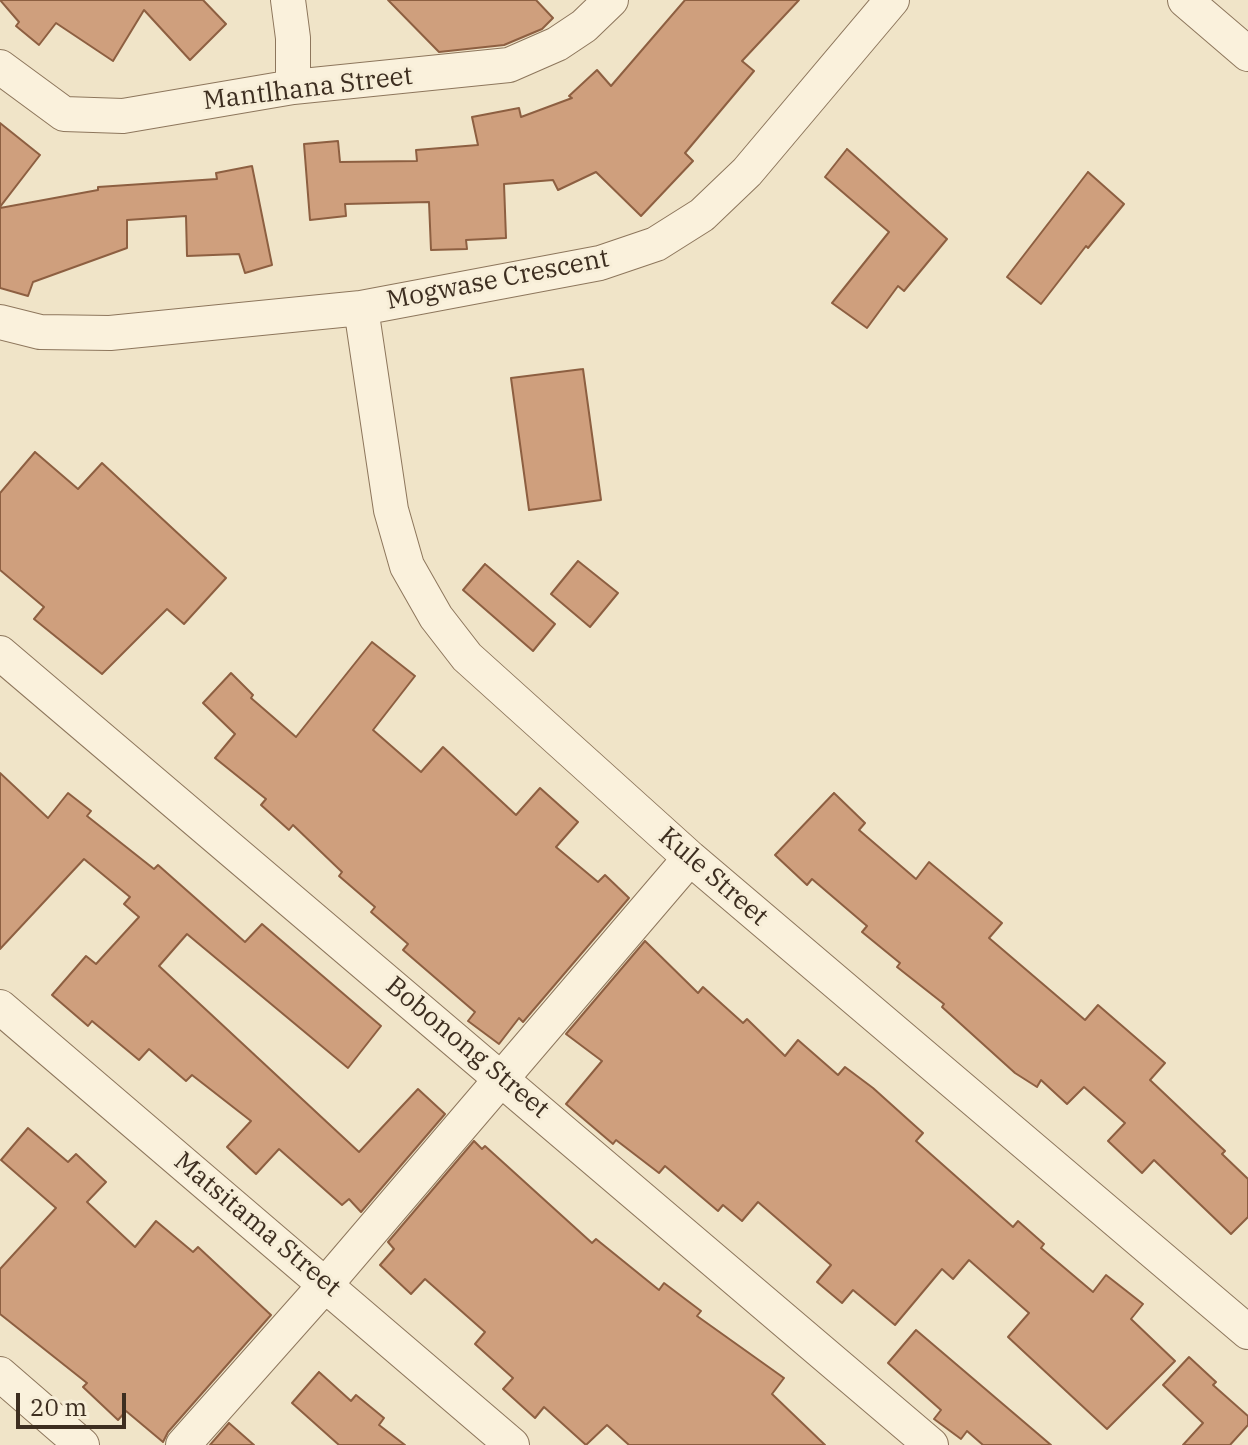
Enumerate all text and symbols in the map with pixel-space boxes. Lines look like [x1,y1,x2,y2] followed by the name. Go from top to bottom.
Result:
[202,61,414,117] street label: Mantlhana Street
[384,243,612,317] street label: Mogwase Crescent
[652,821,774,933] street label: Kule Street
[379,971,555,1125] street label: Bobonong Street
[167,1146,347,1304] street label: Matsitama Street
[20,1377,130,1427] scale bar
[30,1391,87,1423] text: 20 m

